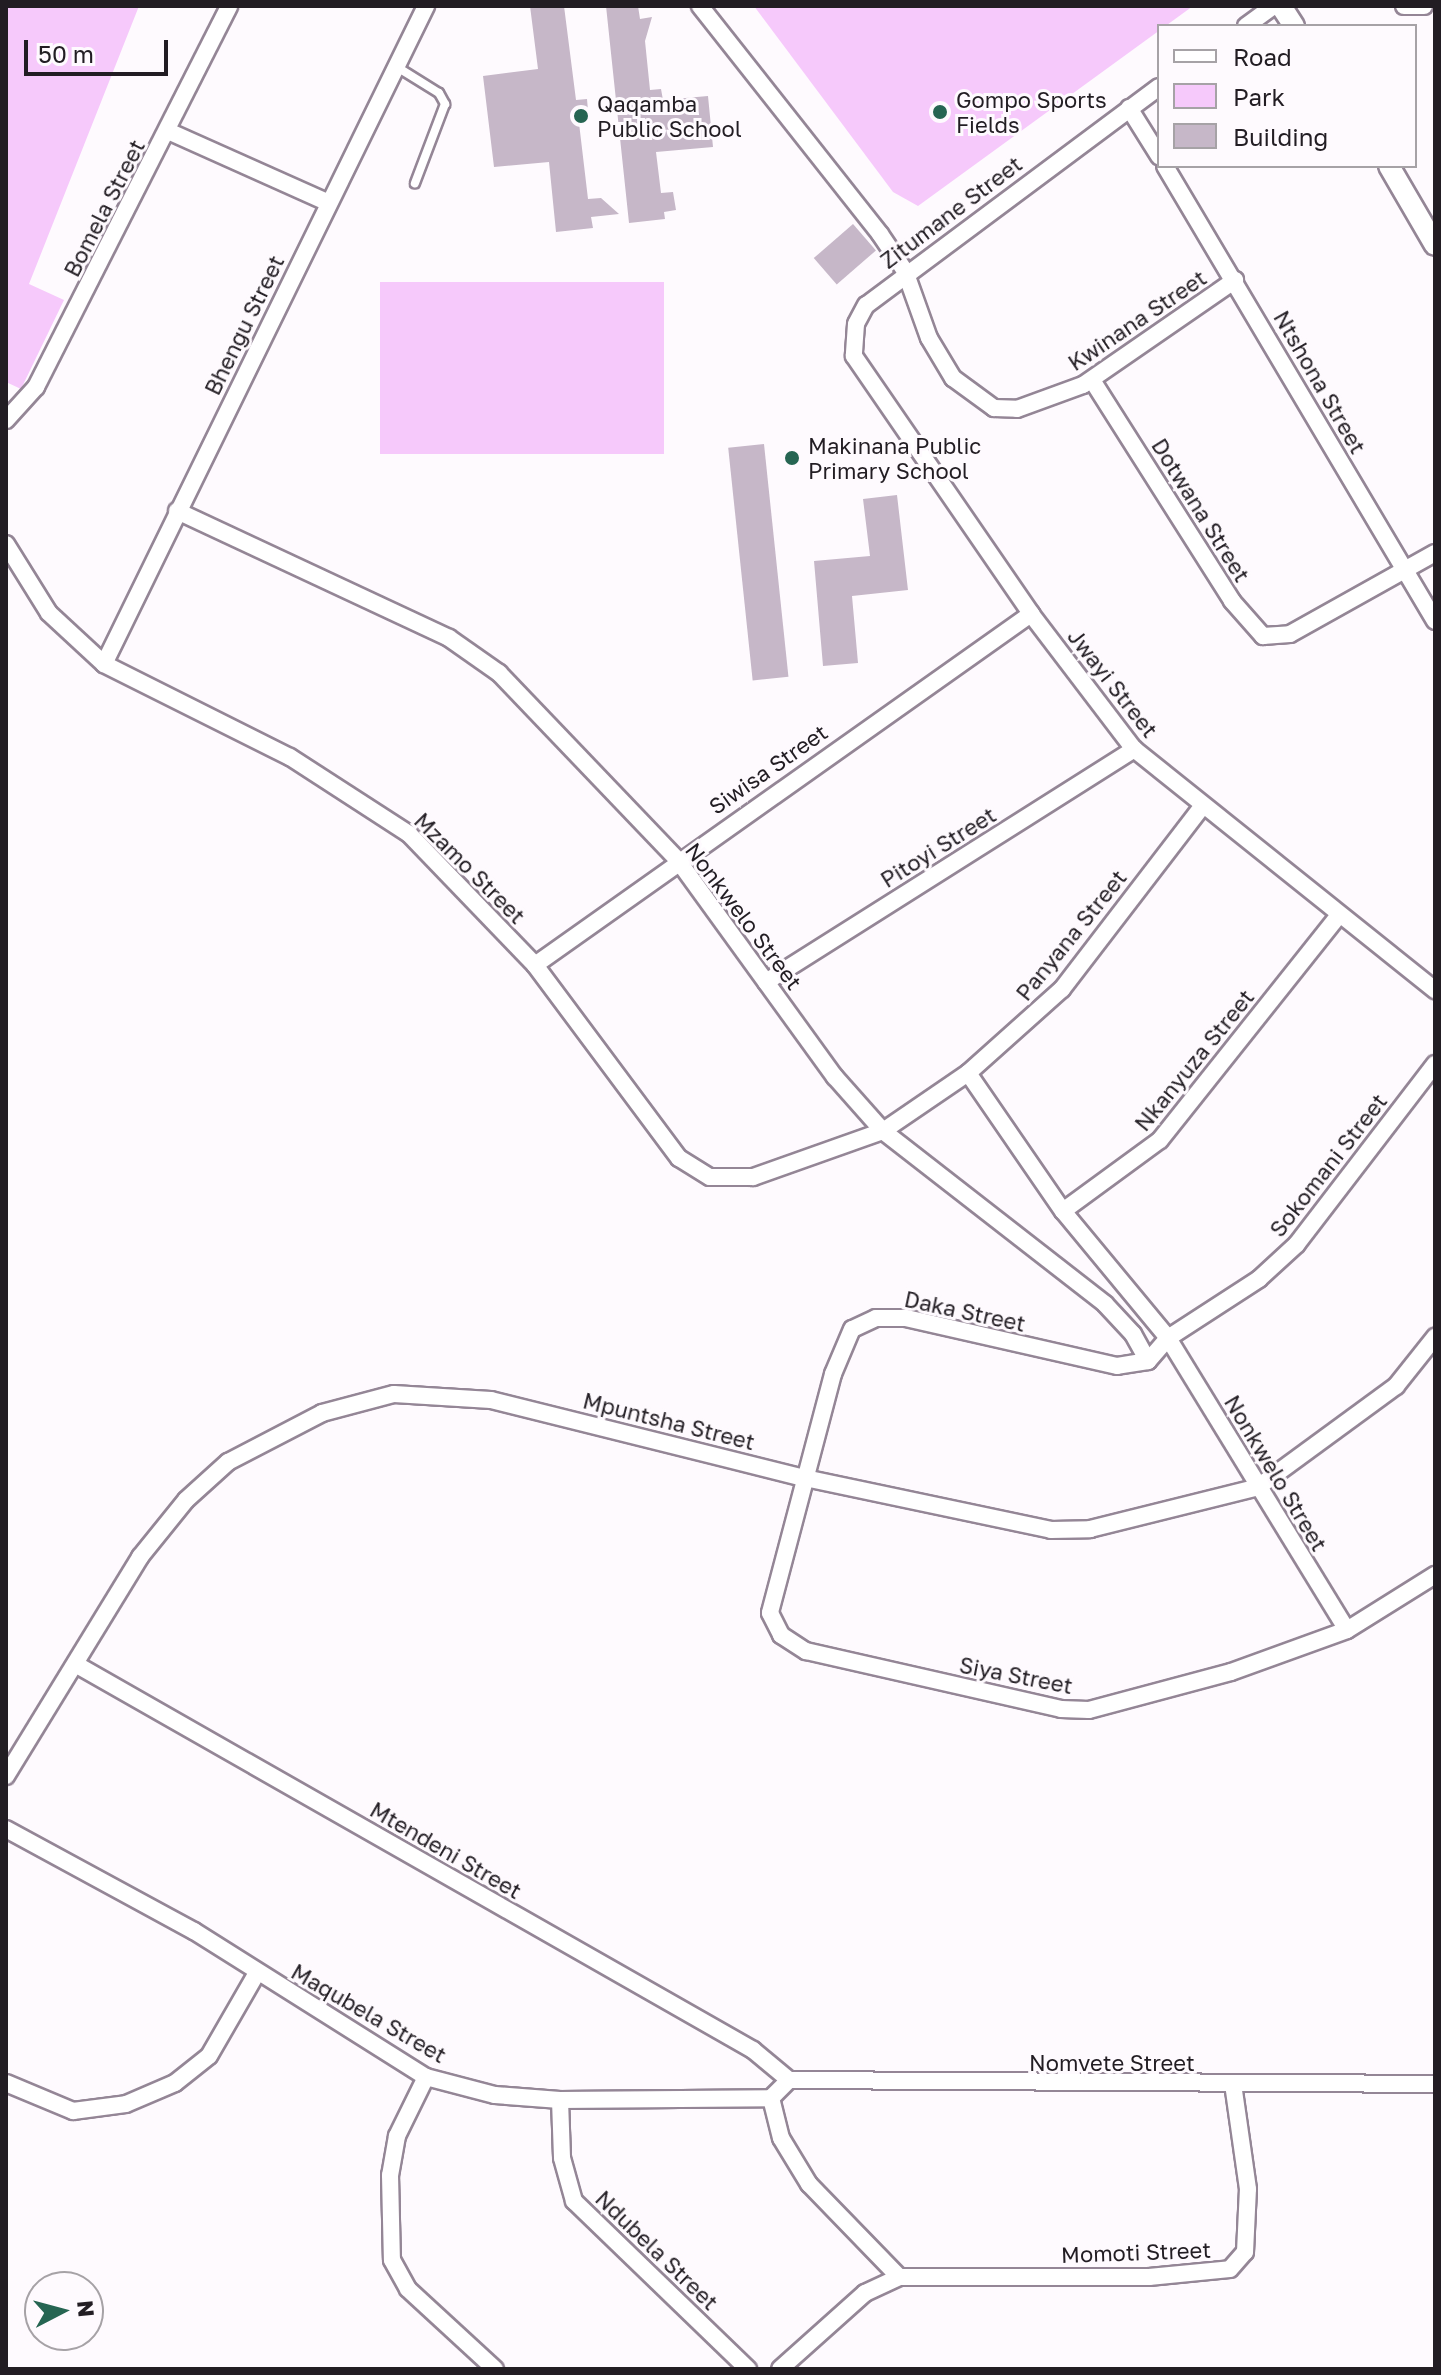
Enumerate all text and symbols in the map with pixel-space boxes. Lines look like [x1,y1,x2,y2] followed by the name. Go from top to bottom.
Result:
[28,24,172,74] scale bar
[1157,24,1417,168] legend
[38,39,94,68] text: 50 m
[1233,42,1292,71] text: Road
[1233,82,1285,111] text: Park
[956,86,1107,138] place label: Gompo Sports Fields
[597,90,742,142] place label: Qaqamba Public School
[931,103,949,121] marker: Gompo Sports Fields
[572,107,590,125] marker: Qaqamba Public School
[1233,122,1328,151] text: Building
[58,135,150,281] street label: Bomela Street
[875,150,1027,274] street label: Zitumane Street
[199,251,289,399] street label: Bhengu Street
[1063,264,1211,376] street label: Kwinana Street
[1268,306,1372,458] street label: Ntshona Street
[808,432,981,484] place label: Makinana Public Primary School
[1146,433,1256,587] street label: Dotwana Street
[783,449,801,467] marker: Makinana Public Primary School
[1062,623,1164,743] street label: Jwayi Street
[704,718,832,820] street label: Siwisa Street
[876,801,1000,893] street label: Pitoyi Street
[409,807,531,929] street label: Mzamo Street
[680,837,808,995] street label: Nonkwelo Street
[1010,864,1132,1006] street label: Panyana Street
[1129,984,1259,1136] street label: Nkanyuza Street
[1264,1088,1392,1242] street label: Sokomani Street
[902,1285,1028,1337] street label: Daka Street
[580,1387,758,1455] street label: Mpuntsha Street
[1219,1390,1333,1556] street label: Nonkwelo Street
[957,1651,1075,1699] street label: Siya Street
[366,1796,526,1904] street label: Mtendeni Street
[287,1958,451,2068] street label: Maqubela Street
[1029,2050,1195,2076] street label: Nomvete Street
[590,2185,724,2315] street label: Ndubela Street
[1061,2236,1211,2268] street label: Momoti Street
[24,2271,104,2351] north arrow
[72,2299,101,2318] text: N

